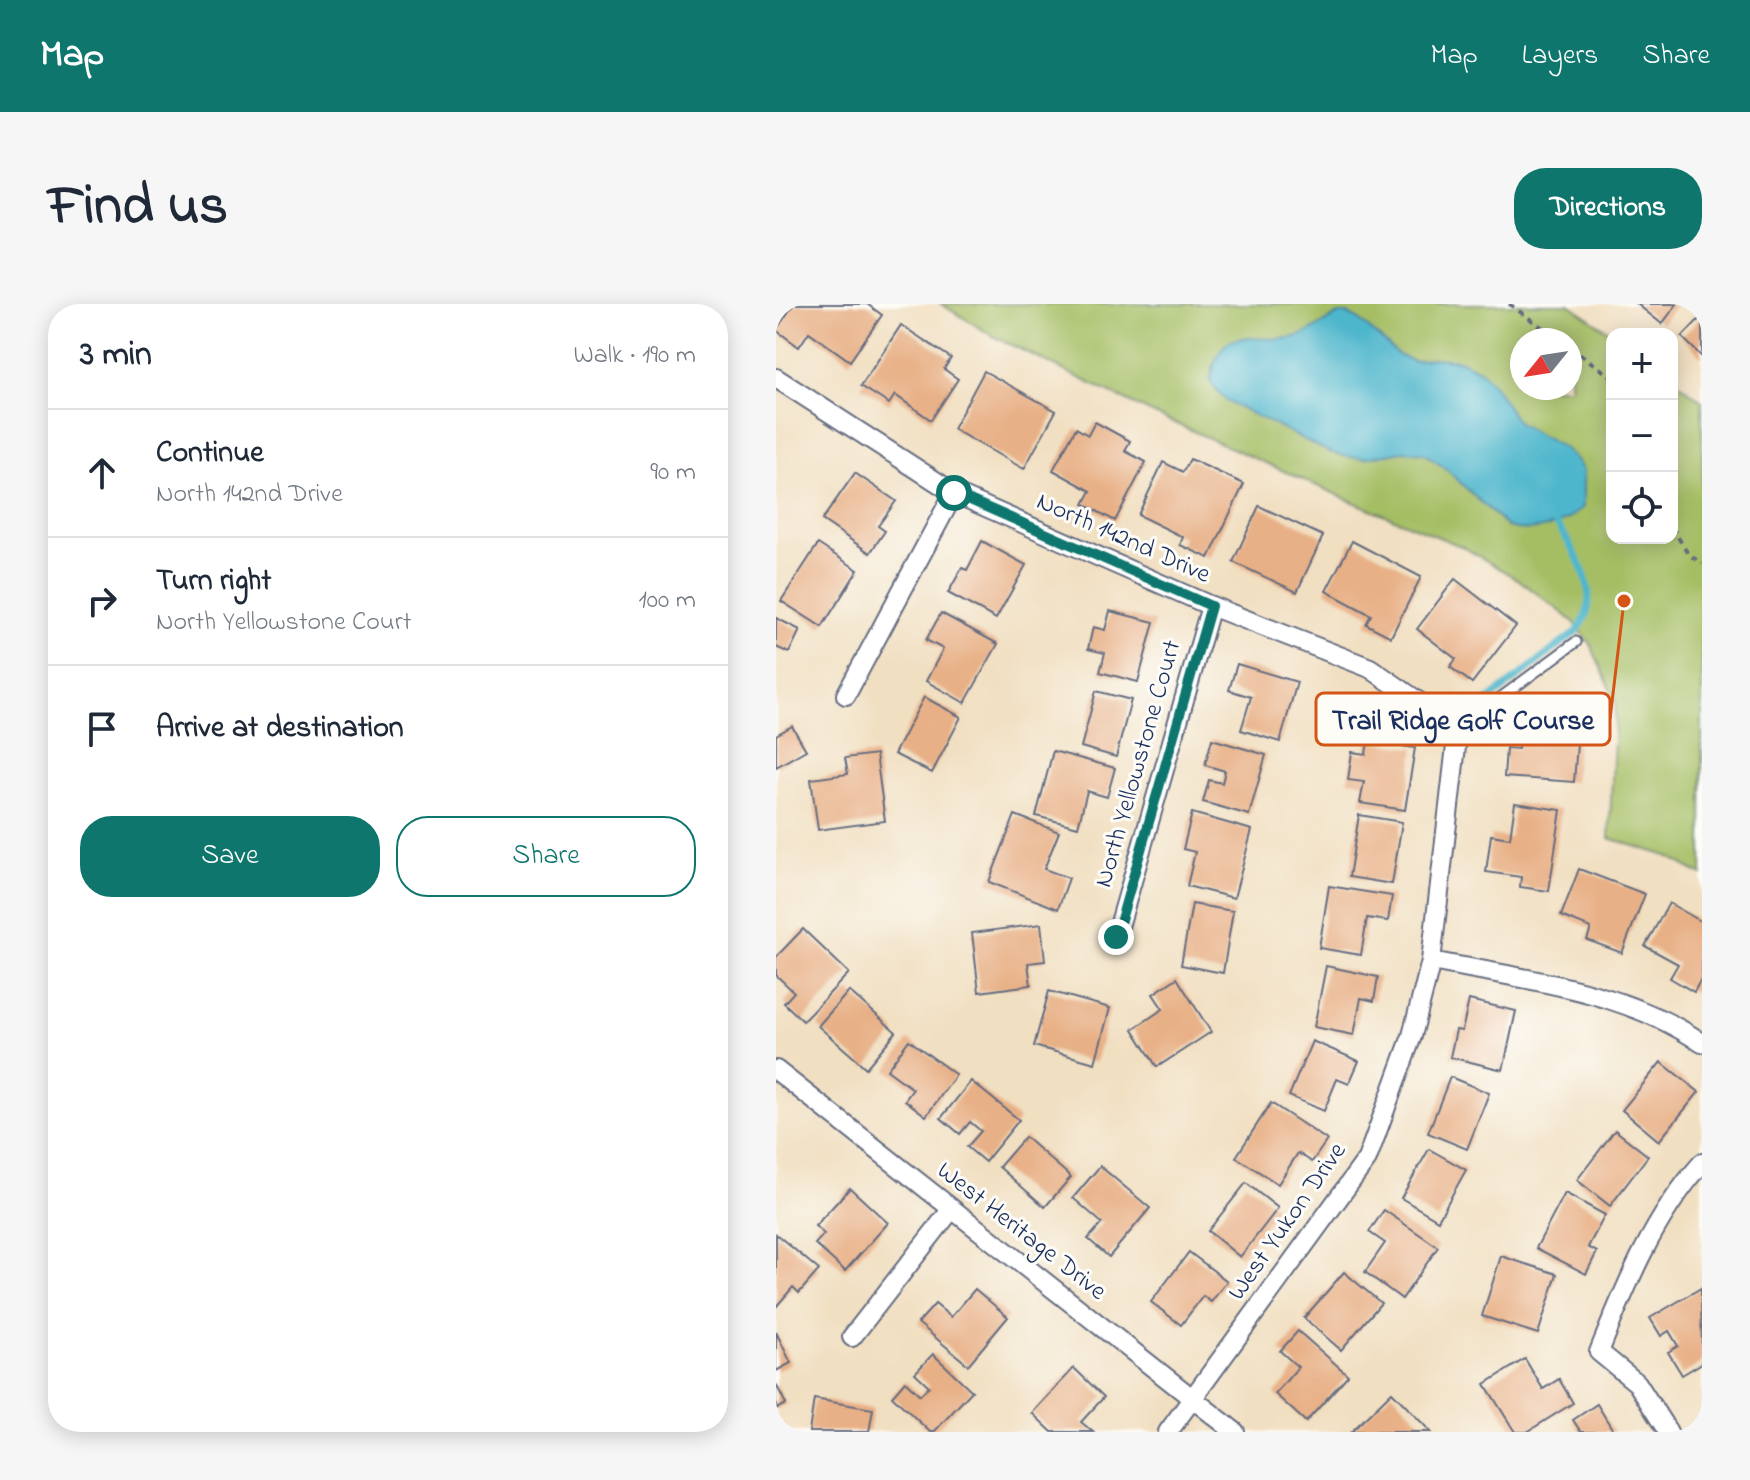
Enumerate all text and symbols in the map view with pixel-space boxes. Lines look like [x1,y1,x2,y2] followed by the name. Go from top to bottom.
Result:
[40,28,104,84] text: Map
[1430,36,1478,77] text: Map
[1522,36,1598,77] text: Layers
[1642,36,1710,77] text: Share
[48,168,228,249] text: Find us
[1514,168,1702,249] button: Directions
[1510,328,1582,400] north arrow
[1606,328,1678,544] map controls
[1606,328,1678,400] button: +
[80,331,152,381] text: 3 min
[574,337,696,375] text: Walk · 190 m
[1606,400,1678,472] button: −
[156,432,264,476] text: Continue
[80,451,124,495] icon: ahead
[650,454,696,492] text: 90 m
[1606,472,1678,544] button: locate
[936,475,972,511] route start
[156,476,343,514] text: North 142nd Drive
[1030,484,1216,594] street label: North 142nd Drive
[156,560,271,604] text: Turn right
[80,579,124,623] icon: right
[639,582,696,620] text: 100 m
[156,604,411,642] text: North Yellowstone Court
[1086,636,1193,892] street label: North Yellowstone Court
[1316,693,1610,745] callout: Trail Ridge Golf Course
[1332,702,1596,744] text: Trail Ridge Golf Course
[80,707,124,751] icon: arrive
[156,707,404,751] text: Arrive at destination
[80,816,380,897] button: Save
[396,816,696,897] button: Share
[1098,919,1134,955] route end
[1219,1135,1357,1309] street label: West Yukon Drive
[928,1153,1114,1311] street label: West Heritage Drive

